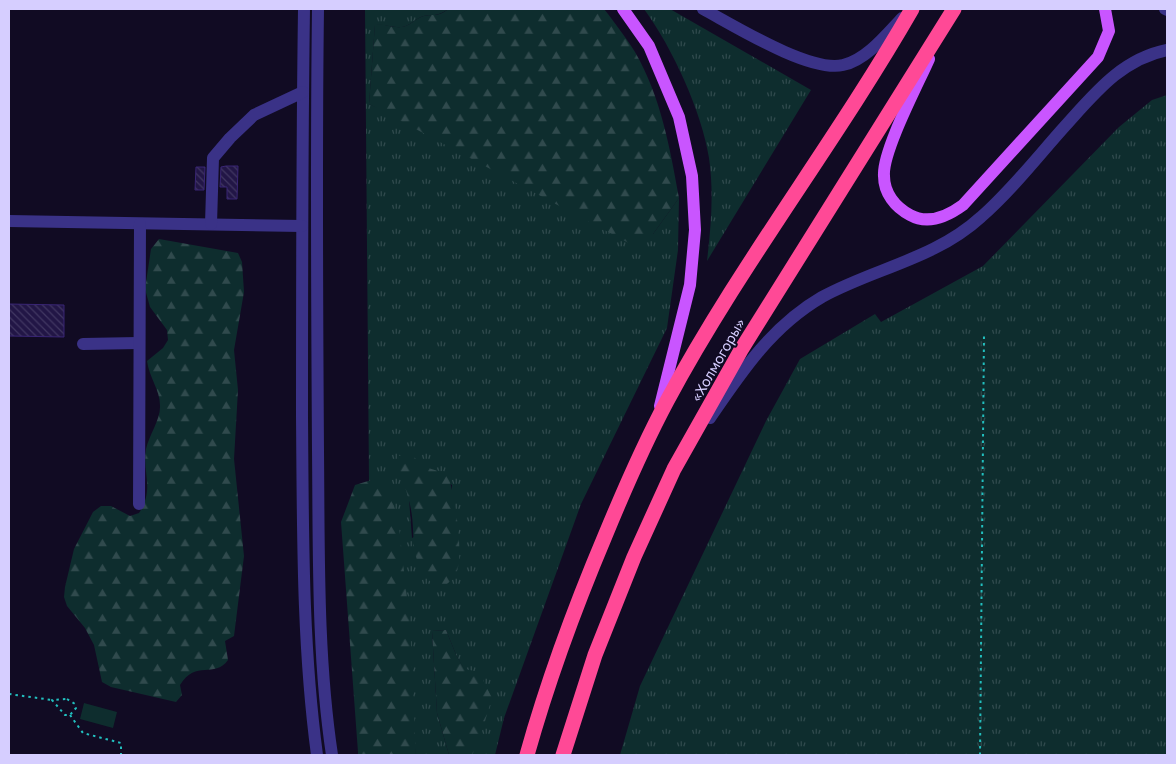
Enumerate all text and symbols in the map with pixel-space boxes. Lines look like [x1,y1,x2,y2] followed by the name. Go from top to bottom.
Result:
[687,315,748,404] street label: «Холмогоры»

